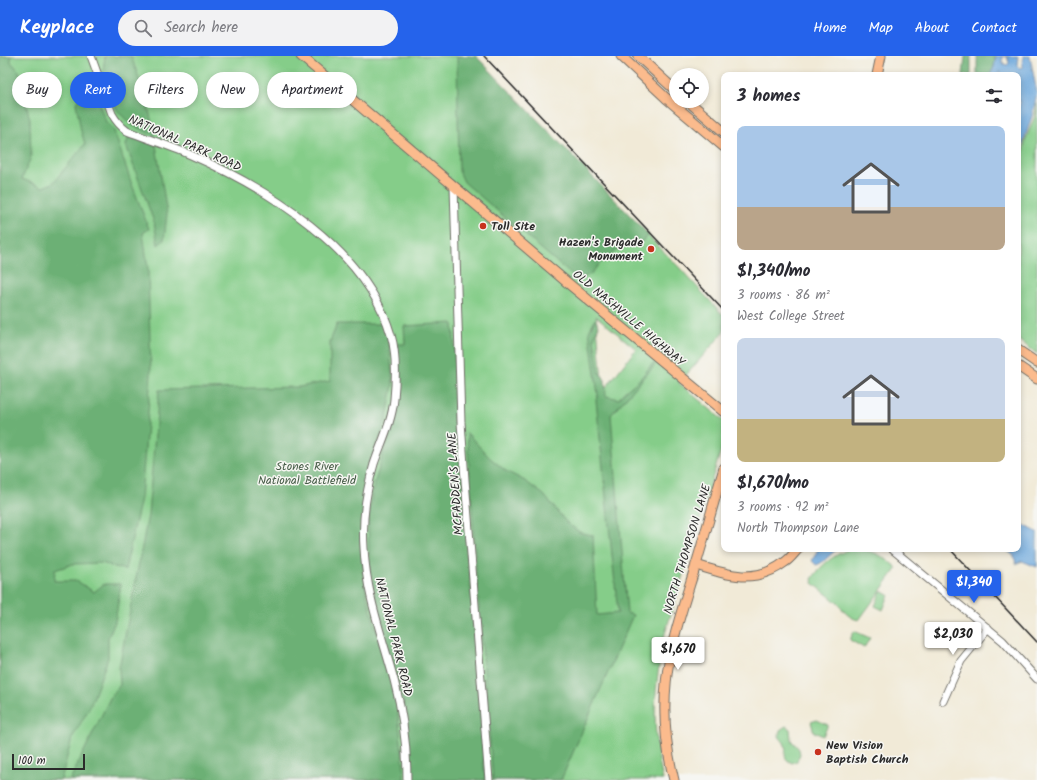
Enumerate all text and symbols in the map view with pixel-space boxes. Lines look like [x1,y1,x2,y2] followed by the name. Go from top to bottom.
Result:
[118,10,398,46] search box
[20,13,94,43] text: Keyplace
[164,16,238,40] text: Search here
[132,17,154,39] icon: search
[813,17,847,39] text: Home
[869,17,893,39] text: Map
[915,17,949,39] text: About
[971,17,1017,39] text: Contact
[669,68,709,108] map controls
[669,68,709,108] button: locate
[12,72,62,108] chip: Buy
[70,72,126,108] chip: Rent
[134,72,198,108] chip: Filters
[206,72,259,108] chip: New
[267,72,357,108] chip: Apartment
[737,83,800,110] text: 3 homes
[983,85,1005,107] icon: filters
[125,110,245,177] street label: NATIONAL PARK ROAD
[835,152,907,224] icon: home
[491,217,535,236] place label: Toll Site
[478,221,488,231] marker: Toll Site
[559,233,644,266] place label: Hazen's Brigade Monument
[646,244,656,254] marker: Hazen's Brigade Monument
[737,258,810,285] text: $1,340/mo
[568,265,690,372] street label: OLD NASHVILLE HIGHWAY
[737,285,830,306] text: 3 rooms · 86 m²
[737,306,845,327] text: West College Street
[835,364,907,436] icon: home
[442,431,469,536] street label: MCFADDEN'S LANE
[258,457,357,490] park label: Stones River National Battlefield
[737,470,809,497] text: $1,670/mo
[659,481,717,617] street label: NORTH THOMPSON LANE
[737,497,829,518] text: 3 rooms · 92 m²
[737,518,859,539] text: North Thompson Lane
[941,570,1007,604] pin: $1,340
[956,572,992,593] text: $1,340
[370,576,418,699] street label: NATIONAL PARK ROAD
[920,622,986,656] pin: $2,030
[933,624,973,645] text: $2,030
[645,637,711,671] pin: $1,670
[661,639,695,660] text: $1,670
[826,736,909,769] place label: New Vision Baptish Church
[813,747,823,757] marker: New Vision Baptish Church
[12,752,85,771] scale bar
[18,752,46,770] text: 100 m

